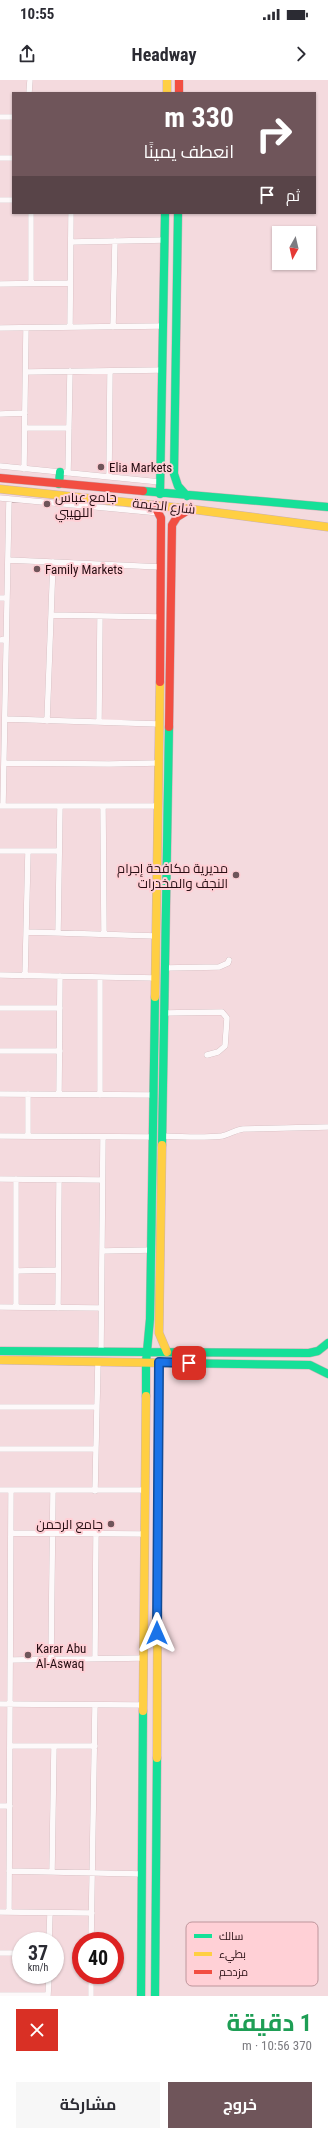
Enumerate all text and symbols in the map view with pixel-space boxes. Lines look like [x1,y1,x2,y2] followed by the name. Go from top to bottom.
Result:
[20,5,54,23] text: 10:55
[16,43,38,65] icon: share
[290,43,312,65] icon: forward
[132,44,196,65] text: Headway
[164,101,234,134] text: 330 m
[248,108,300,160] icon: right
[143,141,234,162] text: انعطف يمينًا
[256,184,278,206] icon: arrive
[286,187,300,205] text: ثم
[272,226,316,270] north arrow
[272,226,316,270] map controls
[109,460,172,475] place label: Elia Markets
[96,462,106,472] marker: Elia Markets
[55,490,117,523] place label: جامع عباس اللهيبي
[132,495,196,518] street label: شارع الخيمة
[42,499,52,509] marker: جامع عباس اللهيبي
[45,562,123,577] place label: Family Markets
[32,564,42,574] marker: Family Markets
[117,861,228,891] place label: مديرية مكافحة إجرام النجف والمخدرات
[231,870,241,880] marker: مديرية مكافحة إجرام النجف والمخدرات
[172,1346,206,1380] pin
[178,1352,200,1374] icon: arrive
[36,1517,103,1533] place label: جامع الرحمن
[106,1519,116,1529] marker: جامع الرحمن
[136,1612,178,1654] position arrow
[36,1641,86,1671] place label: Karar Abu Al-Aswaq
[23,1650,33,1660] marker: Karar Abu Al-Aswaq
[186,1922,318,1986] legend
[219,1930,243,1943] text: سالك
[72,1932,124,1984] speed limit sign: 40
[28,1941,48,1965] text: 37
[219,1948,246,1963] text: بطيء
[28,1962,48,1973] text: km/h
[219,1966,248,1980] text: مزدحم
[16,2009,58,2051] button: close
[226,2009,312,2037] text: 1 دقيقة
[242,2038,312,2053] text: 370 m · 10:56
[16,2082,160,2128] button: مشاركة
[168,2082,312,2128] button: خروج

